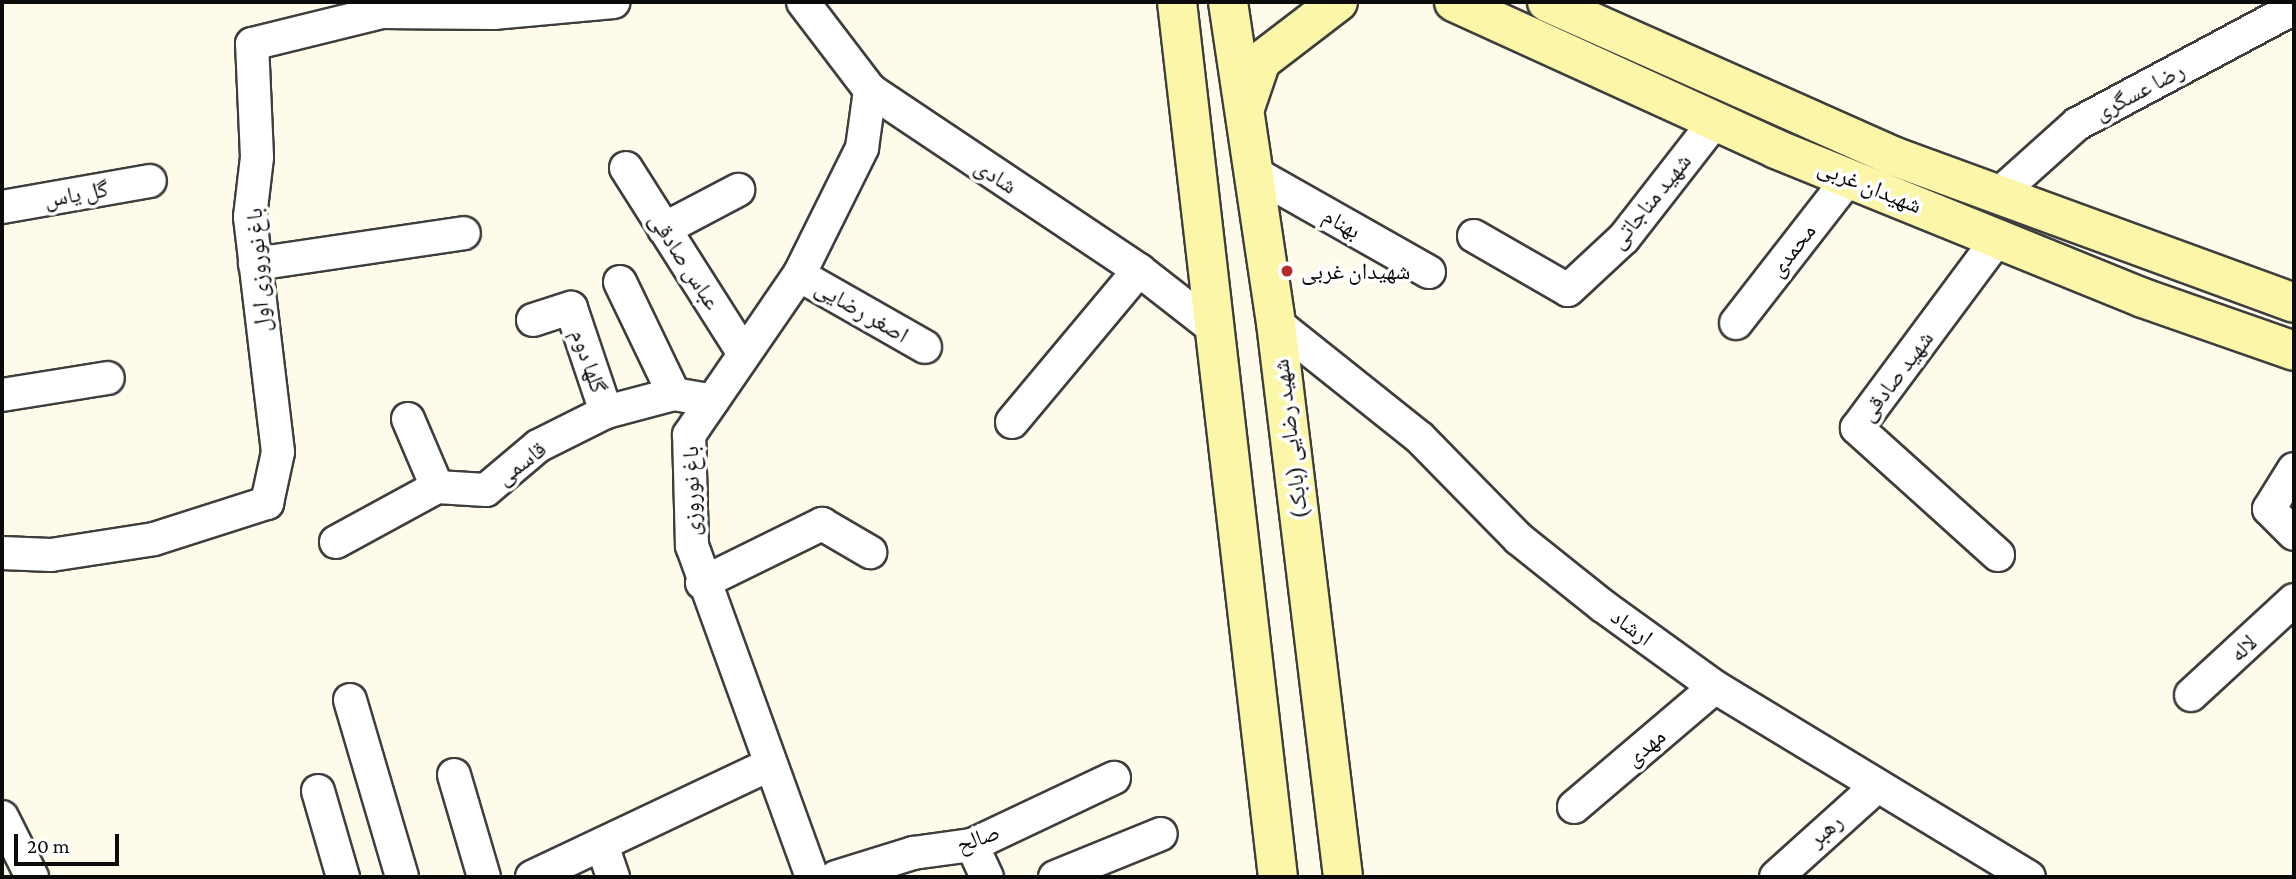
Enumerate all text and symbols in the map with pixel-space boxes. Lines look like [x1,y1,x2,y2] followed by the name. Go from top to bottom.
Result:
[2089,56,2189,126] street label: رضا عسگری
[1603,148,1697,254] street label: شهید مناجاتی
[970,152,1022,200] street label: شادی
[1814,153,1926,219] street label: شهیدان غربی
[42,175,110,213] street label: گل یاس
[1318,201,1366,245] street label: بهنام
[240,207,276,333] street label: باغ نوروزی اول
[643,207,727,315] street label: عباس صادقی
[1763,218,1821,282] street label: محمدی
[1301,257,1410,285] place label: شهیدان غربی
[1279,263,1295,279] marker: شهیدان غربی
[810,273,914,349] street label: اصغر رضایی
[565,325,613,397] street label: گلها دوم
[1853,325,1939,427] street label: شهید صادقی
[1267,358,1313,520] street label: شهید رضایی (بابک)
[490,435,552,491] street label: قاسمی
[676,446,706,536] street label: باغ نوروزی
[1606,603,1658,651] street label: ارشاد
[2224,629,2262,667] street label: لاله
[1619,722,1671,772] street label: مهدی
[1802,808,1848,852] street label: رهبر
[953,818,1003,858] street label: صالح
[18,820,122,864] scale bar
[27,834,70,858] text: 20 m

